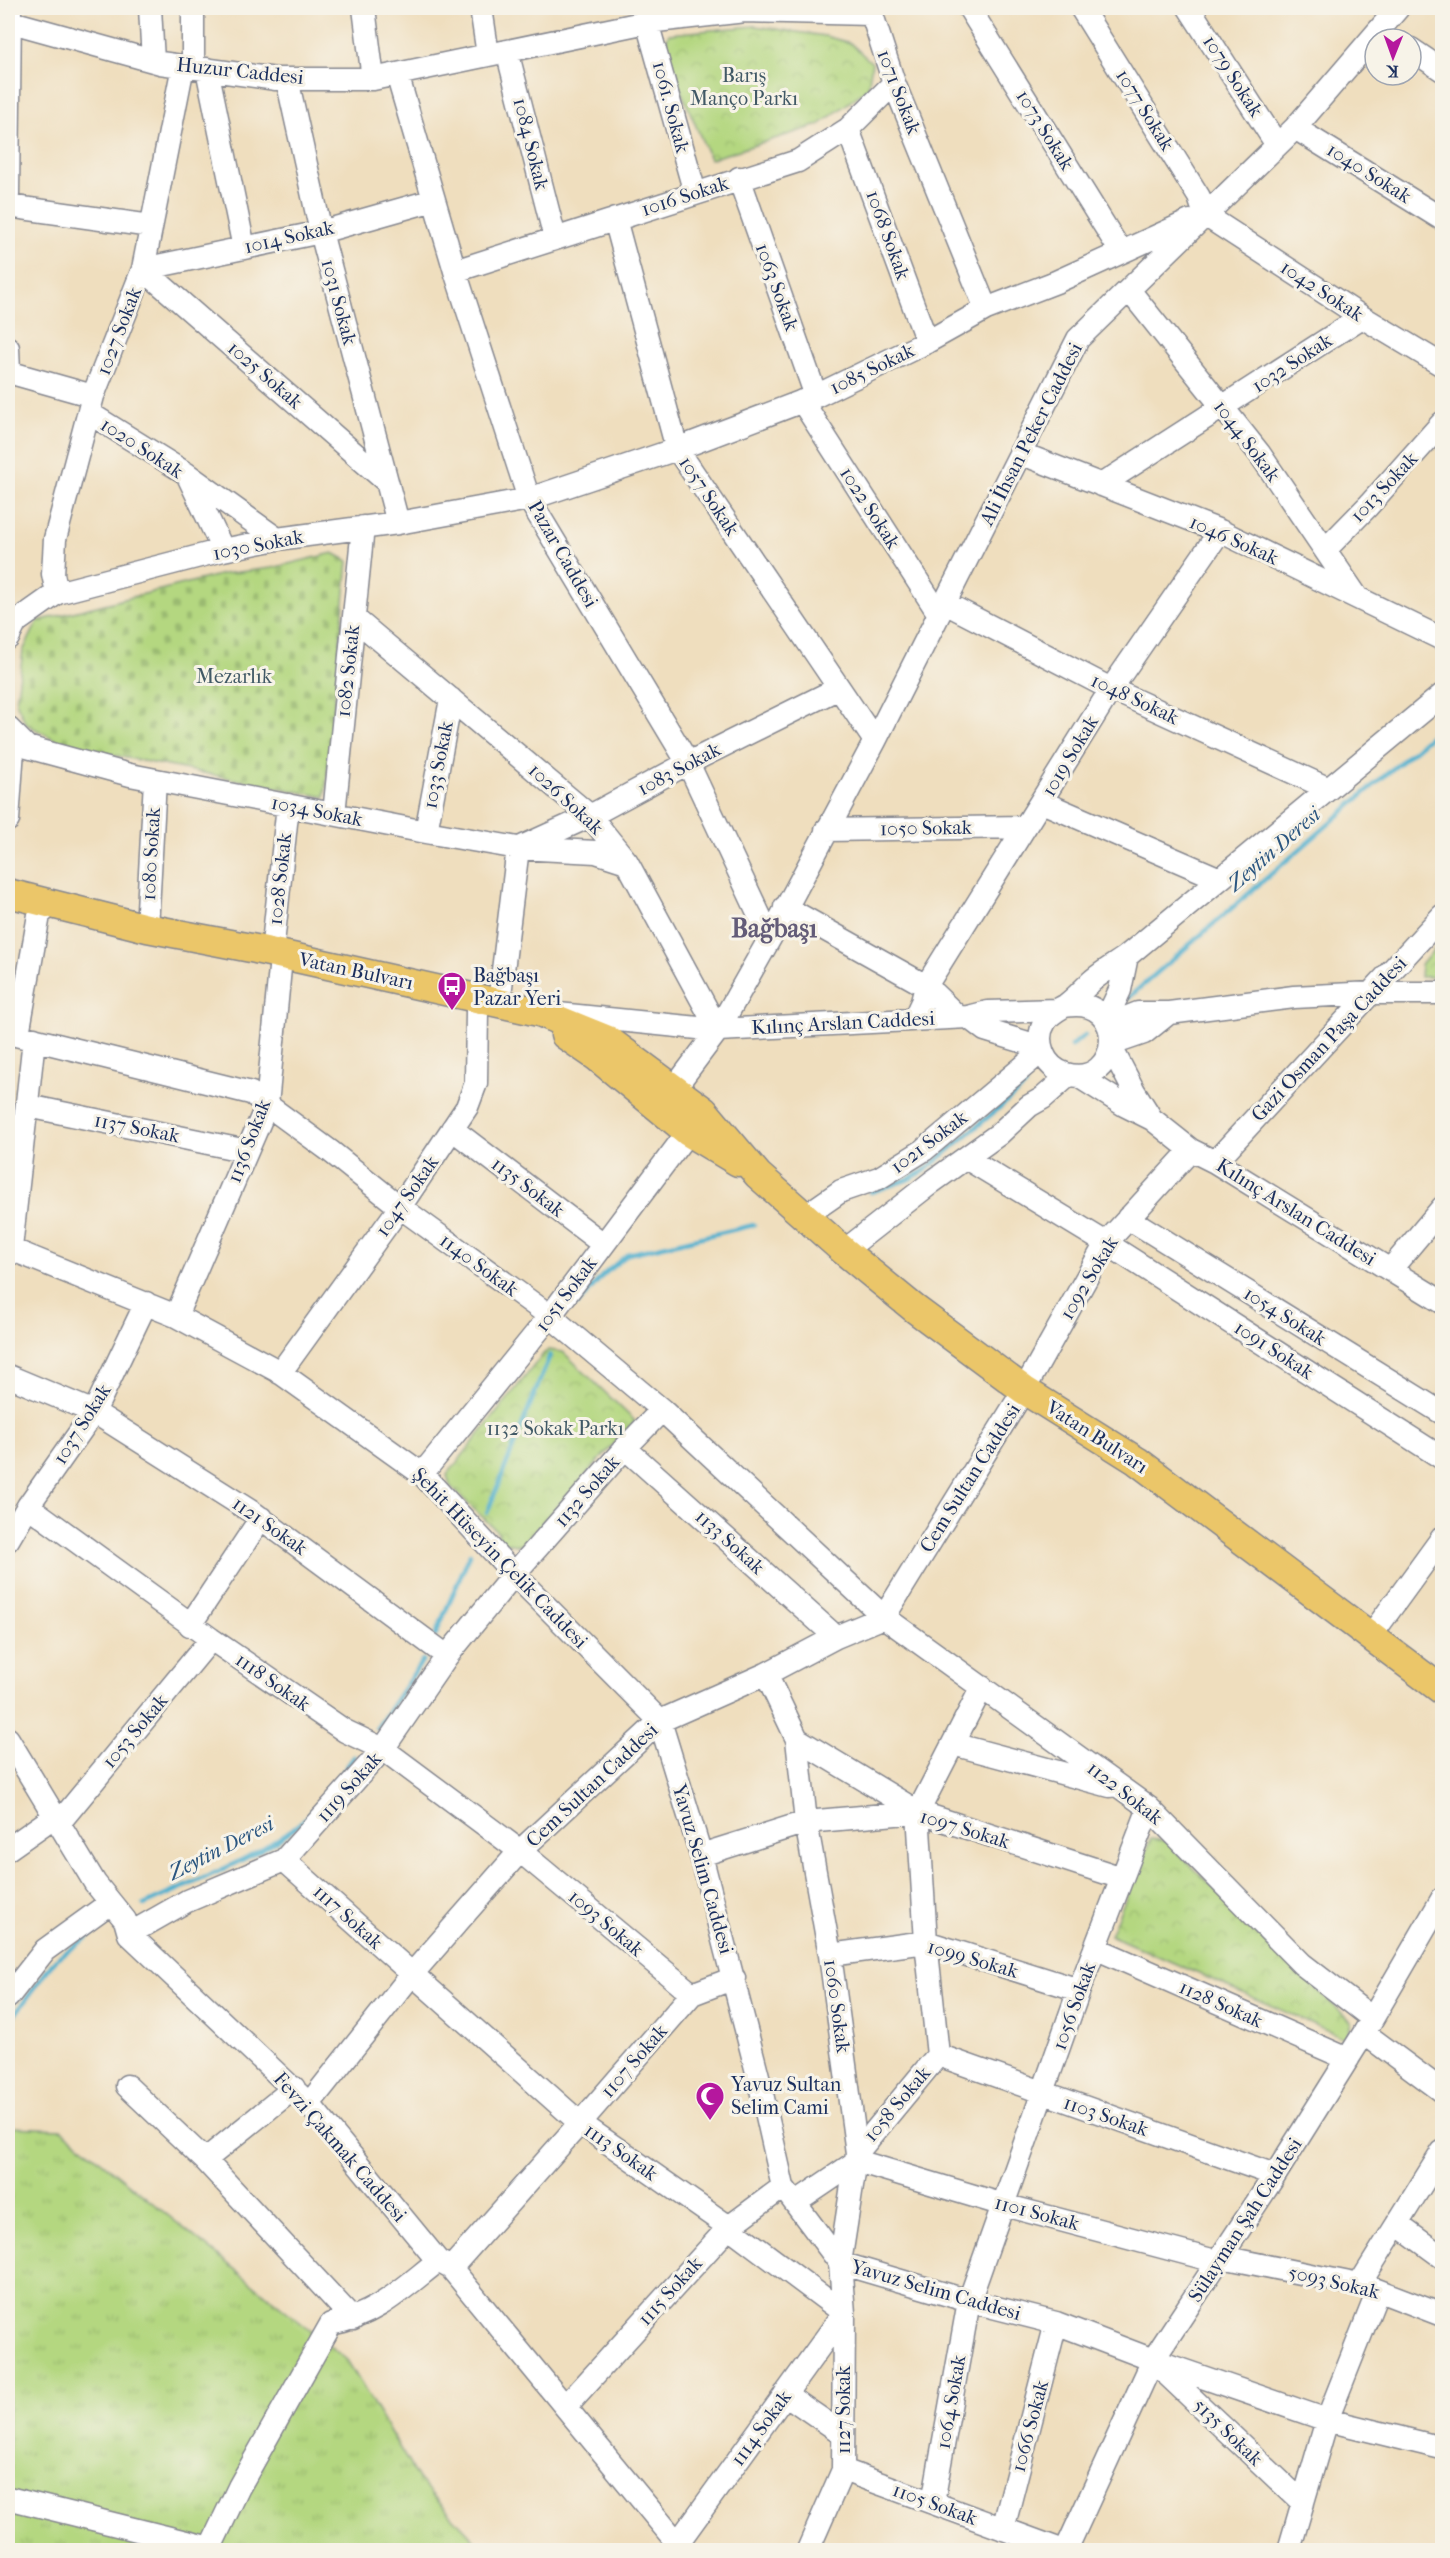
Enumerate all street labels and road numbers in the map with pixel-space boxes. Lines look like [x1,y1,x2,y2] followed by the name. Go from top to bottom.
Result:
[1198,31,1268,122] street label: 1079 Sokak
[872,46,926,138] street label: 1071 Sokak
[175,53,305,89] street label: Huzur Caddesi
[648,59,694,156] street label: 1061. Sokak
[1111,65,1179,156] street label: 1077 Sokak
[1011,86,1079,175] street label: 1073 Sokak
[508,95,554,193] street label: 1084 Sokak
[1323,138,1416,208] street label: 1040 Sokak
[639,171,732,221] street label: 1016 Sokak
[861,187,915,283] street label: 1068 Sokak
[242,215,337,258] street label: 1014 Sokak
[751,240,804,335] street label: 1063 Sokak
[1276,256,1368,327] street label: 1042 Sokak
[317,257,362,348] street label: 1031 Sokak
[92,283,147,378] street label: 1027 Sokak
[1248,328,1337,397] street label: 1032 Sokak
[223,336,308,414] street label: 1025 Sokak
[826,338,919,399] street label: 1085 Sokak
[974,338,1087,530] street label: Ali İhsan Peker Caddesi
[1209,396,1285,487] street label: 1044 Sokak
[96,413,188,484] street label: 1020 Sokak
[1346,447,1423,527] street label: 1013 Sokak
[674,452,744,541] street label: 1057 Sokak
[835,463,905,554] street label: 1022 Sokak
[523,496,603,612] street label: Pazar Caddesi
[1186,510,1283,570] street label: 1046 Sokak
[211,525,306,565] street label: 1030 Sokak
[332,623,364,718] street label: 1082 Sokak
[1087,669,1183,730] street label: 1048 Sokak
[1037,711,1103,800] street label: 1019 Sokak
[418,718,458,811] street label: 1033 Sokak
[634,737,725,800] street label: 1083 Sokak
[524,759,609,840] street label: 1026 Sokak
[269,791,365,831] street label: 1034 Sokak
[137,806,165,901] street label: 1080 Sokak
[880,816,973,840] street label: 1050 Sokak
[264,831,296,926] street label: 1028 Sokak
[296,947,415,994] street label: Vatan Bulvarı
[1247,952,1412,1126] street label: Gazi Osman Paşa Caddesi
[751,1007,935,1039] street label: Kılınç Arslan Caddesi
[223,1095,276,1186] street label: 1136 Sokak
[886,1105,972,1178] street label: 1021 Sokak
[92,1108,182,1148] street label: 1137 Sokak
[371,1151,444,1241] street label: 1047 Sokak
[487,1152,570,1222] street label: 1135 Sokak
[1212,1154,1380,1270] street label: Kılınç Arslan Caddesi
[435,1229,523,1302] street label: 1140 Sokak
[1055,1232,1123,1324] street label: 1092 Sokak
[530,1251,602,1336] street label: 1051 Sokak
[1239,1282,1331,1351] street label: 1054 Sokak
[1230,1316,1319,1385] street label: 1091 Sokak
[48,1379,116,1468] street label: 1037 Sokak
[1041,1395,1152,1478] street label: Vatan Bulvarı
[915,1399,1025,1557] street label: Cem Sultan Caddesi
[550,1450,625,1531] street label: 1132 Sokak
[407,1463,592,1654] street label: Şehit Hüseyin Çelik Caddesi
[228,1492,312,1561] street label: 1121 Sokak
[691,1505,770,1579] street label: 1133 Sokak
[231,1648,315,1716] street label: 1118 Sokak
[97,1689,173,1773] street label: 1053 Sokak
[522,1718,663,1852] street label: Cem Sultan Caddesi
[312,1747,387,1827] street label: 1119 Sokak
[1083,1756,1168,1830] street label: 1122 Sokak
[667,1780,738,1957] street label: Yavuz Selim Caddesi
[917,1804,1013,1854] street label: 1097 Sokak
[309,1880,388,1955] street label: 1117 Sokak
[564,1885,649,1962] street label: 1093 Sokak
[925,1935,1022,1983] street label: 1099 Sokak
[819,1958,855,2055] street label: 1060 Sokak
[1047,1958,1101,2053] street label: 1056 Sokak
[1176,1975,1267,2033] street label: 1128 Sokak
[596,2019,672,2102] street label: 1107 Sokak
[859,2061,936,2146] street label: 1058 Sokak
[268,2068,411,2227] street label: Fevzi Çakmak Caddesi
[1061,2091,1152,2141] street label: 1103 Sokak
[580,2118,663,2186] street label: 1113 Sokak
[1183,2134,1307,2306] street label: Sülayman Şah Caddesi
[992,2191,1082,2236] street label: 1101 Sokak
[633,2251,707,2330] street label: 1115 Sokak
[847,2254,1024,2325] street label: Yavuz Selim Caddesi
[1286,2260,1382,2304] street label: 5093 Sokak
[931,2353,971,2451] street label: 1064 Sokak
[832,2365,855,2454] street label: 1127 Sokak
[1007,2377,1053,2474] street label: 1066 Sokak
[726,2385,796,2470] street label: 1114 Sokak
[1189,2393,1268,2471] street label: 5135 Sokak
[890,2478,981,2530] street label: 1105 Sokak

